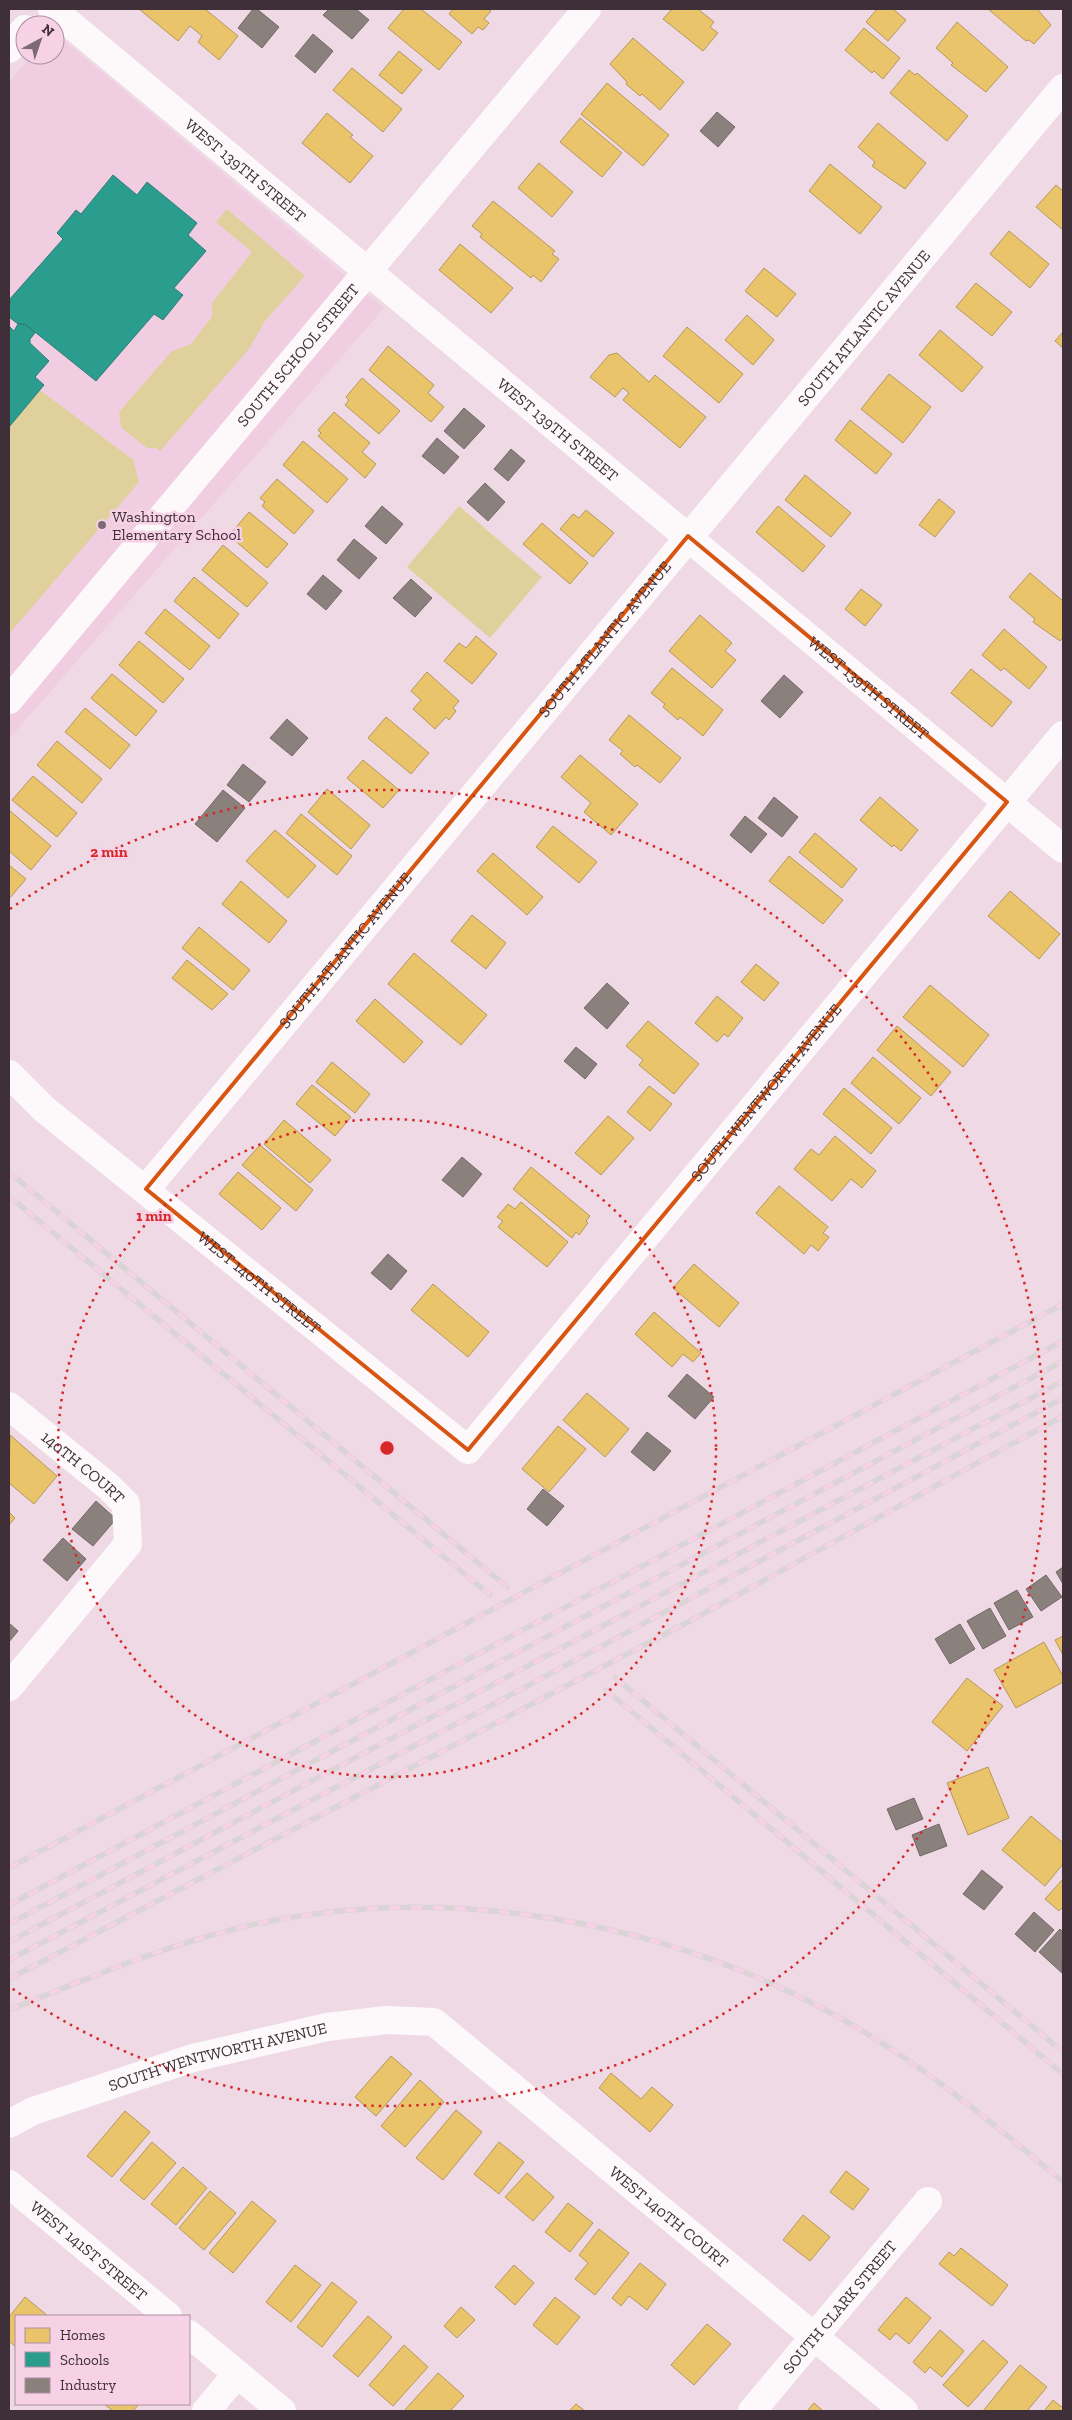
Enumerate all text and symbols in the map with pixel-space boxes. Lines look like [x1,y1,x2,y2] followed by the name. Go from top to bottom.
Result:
[15,15,65,65] north arrow
[38,20,58,41] text: N
[181,115,310,226] street label: WEST 139TH STREET
[793,246,934,410] street label: SOUTH ATLANTIC AVENUE
[233,280,363,430] street label: SOUTH SCHOOL STREET
[494,374,622,486] street label: WEST 139TH STREET
[112,507,241,544] place label: Washington Elementary School
[96,519,108,531] marker: Washington Elementary School
[534,557,675,721] street label: SOUTH ATLANTIC AVENUE
[804,632,933,744] street label: WEST 139TH STREET
[90,843,128,861] text: 2 min
[275,868,416,1032] street label: SOUTH ATLANTIC AVENUE
[687,1000,846,1185] street label: SOUTH WENTWORTH AVENUE
[136,1207,172,1225] text: 1 min
[194,1227,325,1338] street label: WEST 140TH STREET
[37,1427,129,1507] street label: 140TH COURT
[378,1439,396,1457] centre of rings
[106,2018,329,2095] street label: SOUTH WENTWORTH AVENUE
[605,2162,732,2272] street label: WEST 140TH COURT
[26,2197,151,2305] street label: WEST 141ST STREET
[779,2237,901,2377] street label: SOUTH CLARK STREET
[15,2315,190,2405] legend
[60,2326,105,2344] text: Homes
[60,2351,109,2369] text: Schools
[60,2376,117,2394] text: Industry

